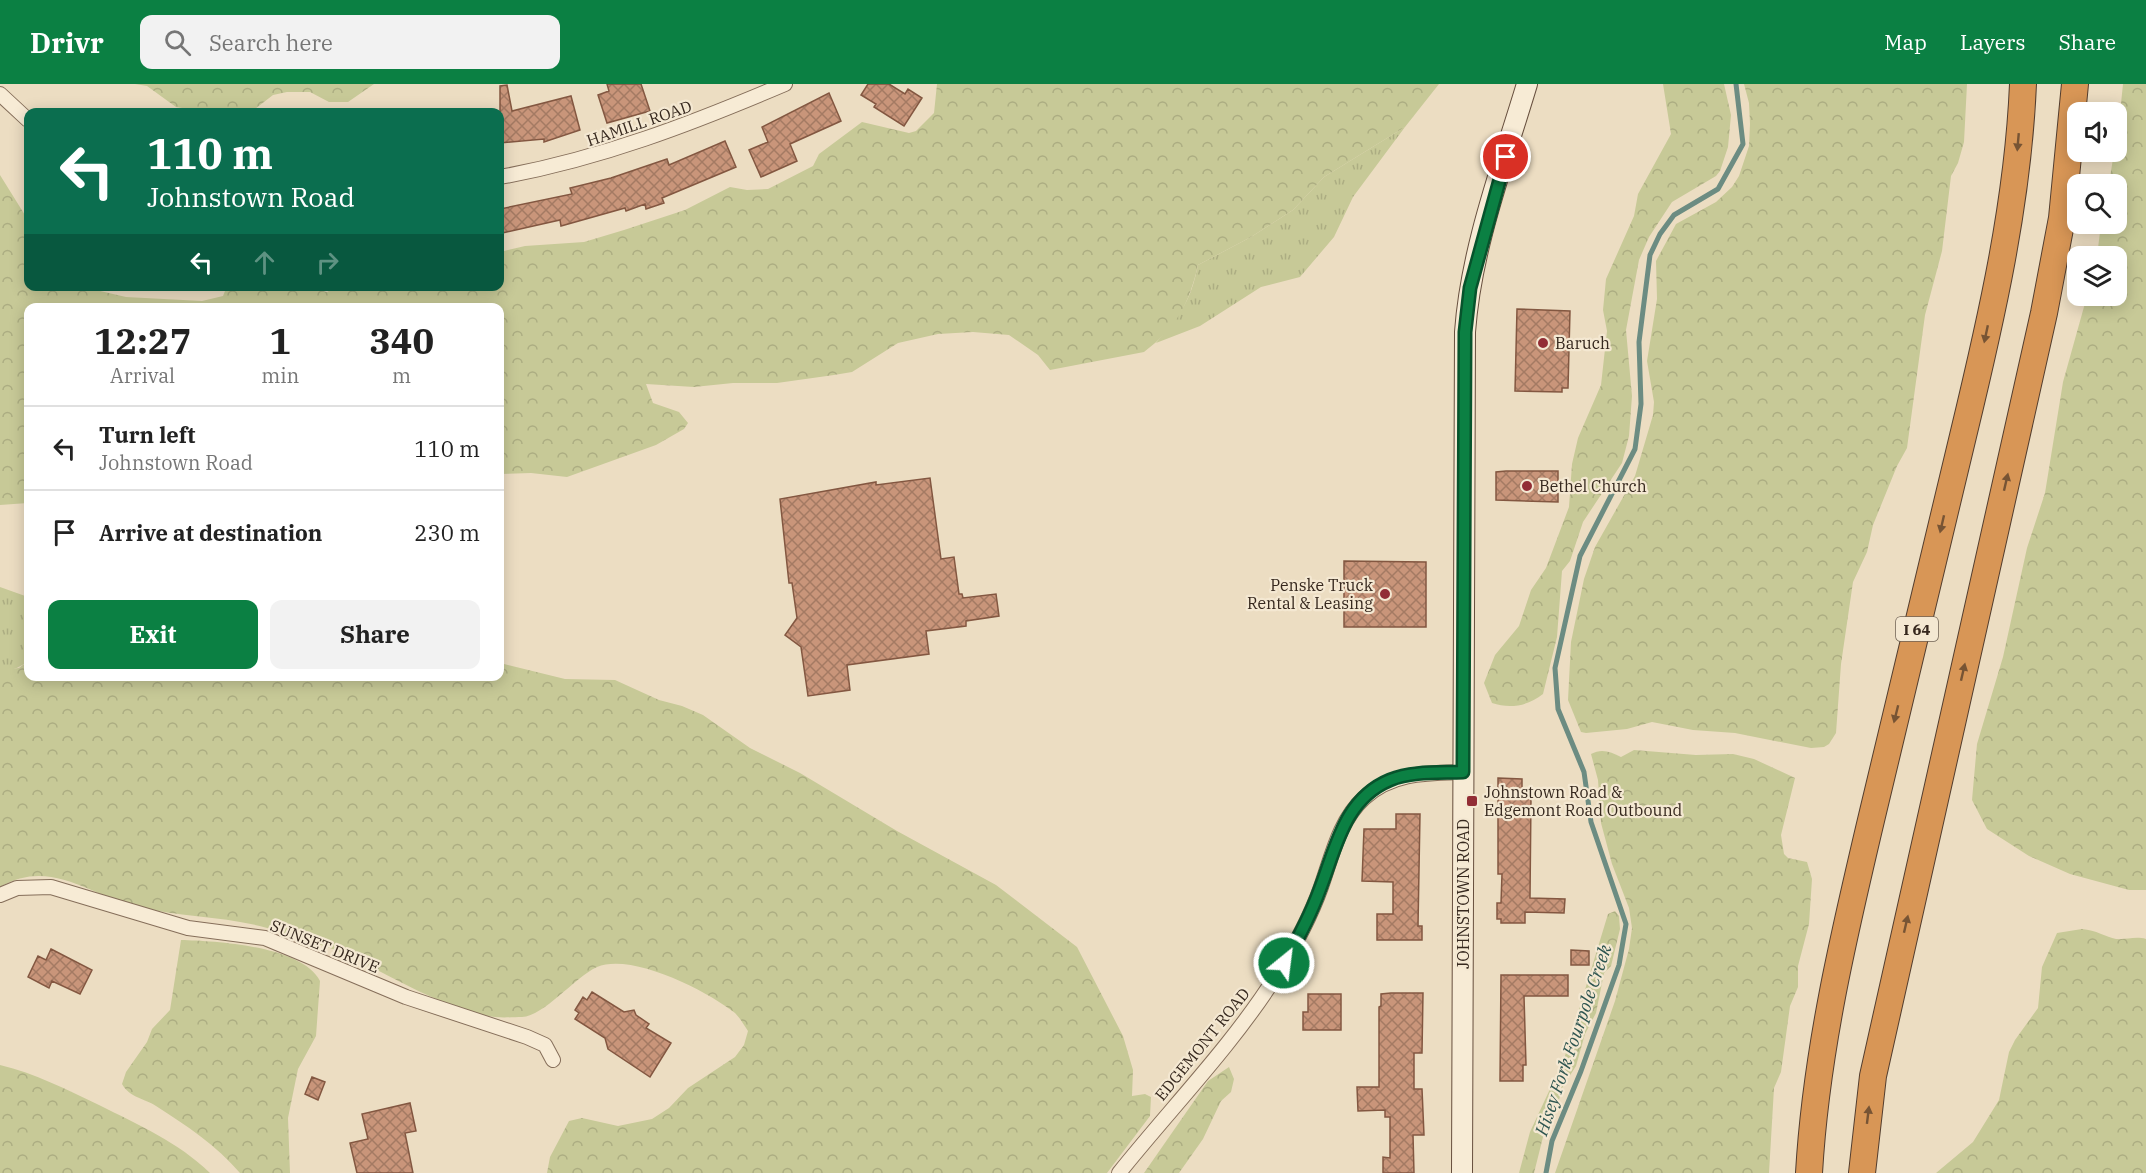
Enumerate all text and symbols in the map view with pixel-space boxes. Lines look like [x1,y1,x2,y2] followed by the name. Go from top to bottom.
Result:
[140,15,560,69] search box
[30,24,104,61] text: Drivr
[161,26,194,59] icon: search
[209,28,333,57] text: Search here
[1884,28,1927,56] text: Map
[1960,28,2026,56] text: Layers
[2059,28,2116,56] text: Share
[584,96,694,150] street label: HAMILL ROAD
[2067,102,2127,306] map controls
[2067,102,2127,162] button: sound
[147,126,273,181] text: 110 m
[1480,131,1531,182] pin
[48,132,126,210] icon: left
[2013,133,2023,152] one-way arrow
[1489,140,1522,173] icon: arrive
[2067,174,2127,234] button: search
[147,179,355,214] text: Johnstown Road
[185,246,218,279] icon: left
[248,246,281,279] icon: ahead
[311,246,344,279] icon: right
[2067,246,2127,306] button: layers
[94,317,191,364] text: 12:27
[269,317,291,364] text: 1
[369,317,434,364] text: 340
[1981,325,1990,344] one-way arrow
[1555,333,1610,353] place label: Baruch
[1536,336,1550,350] marker: Baruch
[110,362,175,389] text: Arrival
[261,362,299,389] text: min
[392,362,411,389] text: m
[99,420,195,449] text: Turn left
[48,432,81,465] icon: left
[414,434,480,463] text: 110 m
[99,449,253,476] text: Johnstown Road
[2002,472,2011,491] one-way arrow
[1539,476,1647,496] place label: Bethel Church
[1520,479,1534,493] marker: Bethel Church
[1936,515,1946,534] one-way arrow
[48,516,81,549] icon: arrive
[99,518,322,547] text: Arrive at destination
[414,518,480,547] text: 230 m
[1247,575,1374,613] place label: Penske Truck Rental & Leasing
[1378,587,1392,601] marker: Penske Truck Rental & Leasing
[48,600,258,669] button: Exit
[270,600,480,669] button: Share
[1896,617,1938,641] road number: I 64
[1959,662,1968,681] one-way arrow
[1891,705,1901,723] one-way arrow
[1484,782,1683,820] place label: Johnstown Road & Edgemont Road Outbound
[1465,794,1479,808] marker: Johnstown Road & Edgemont Road Outbound
[1453,819,1473,969] street label: JOHNSTOWN ROAD
[268,915,382,977] street label: SUNSET DRIVE
[1902,915,1912,933] one-way arrow
[1252,931,1316,995] position arrow
[1529,941,1617,1140] water label: Hisey Fork Fourpole Creek
[1150,984,1254,1104] street label: EDGEMONT ROAD
[1863,1105,1873,1124] one-way arrow

